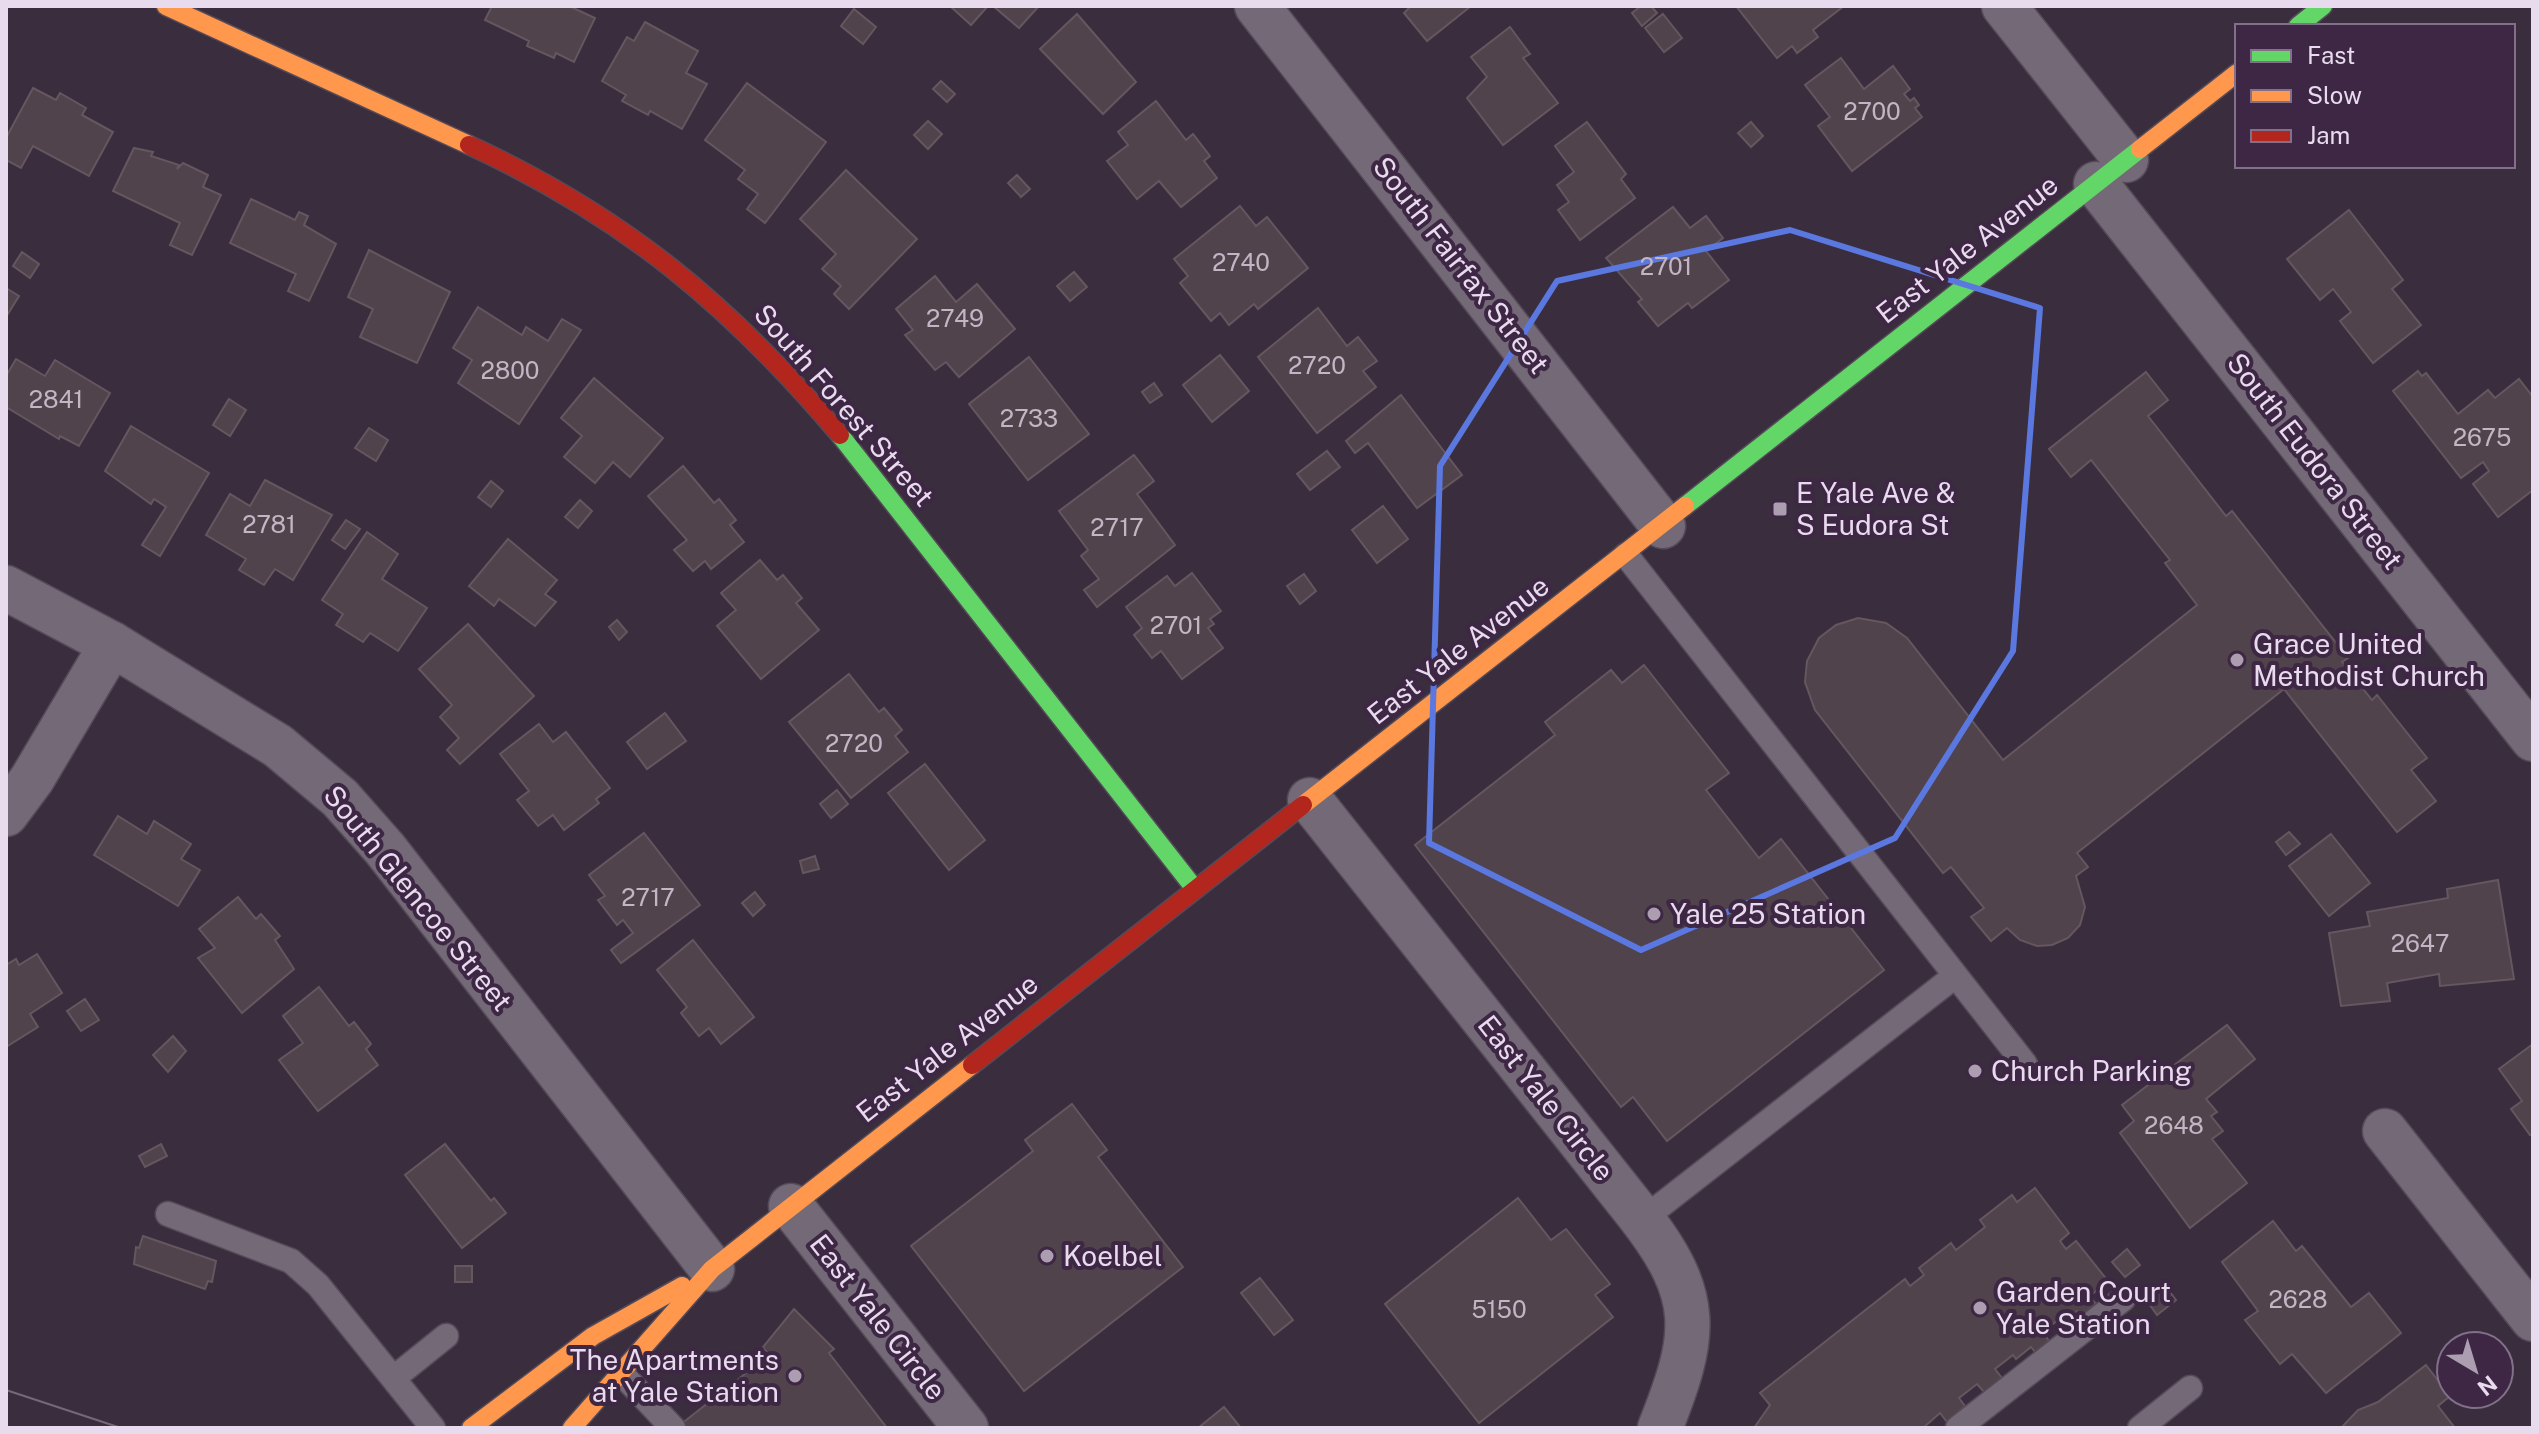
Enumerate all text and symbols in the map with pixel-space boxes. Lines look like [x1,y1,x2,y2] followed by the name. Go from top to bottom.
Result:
[2235,24,2515,168] legend
[2307,41,2355,69] text: Fast
[2307,81,2362,109] text: Slow
[1843,97,1901,125] house number: 2700
[2307,121,2350,149] text: Jam
[1367,150,1556,379] street label: South Fairfax Street
[1869,168,2064,330] street label: East Yale Avenue
[1212,248,1270,276] house number: 2740
[1640,252,1692,280] house number: 2701
[748,297,941,512] street label: South Forest Street
[926,304,984,332] house number: 2749
[2221,346,2410,575] street label: South Eudora Street
[1288,351,1346,379] house number: 2720
[481,356,539,384] house number: 2800
[29,385,83,413] house number: 2841
[1000,404,1058,432] house number: 2733
[2453,423,2511,451] house number: 2675
[1796,476,1955,541] place label: E Yale Ave & S Eudora St
[1771,500,1789,518] marker: E Yale Ave & S Eudora St
[242,510,296,538] house number: 2781
[1090,513,1144,541] house number: 2717
[1360,569,1555,731] street label: East Yale Avenue
[1150,611,1202,639] house number: 2701
[2253,627,2485,692] place label: Grace United Methodist Church
[2228,651,2246,669] marker: Grace United Methodist Church
[825,729,883,757] house number: 2720
[317,778,519,1017] street label: South Glencoe Street
[621,883,675,911] house number: 2717
[1670,897,1866,930] place label: Yale 25 Station
[1645,905,1663,923] marker: Yale 25 Station
[2391,929,2449,957] house number: 2647
[849,967,1044,1129] street label: East Yale Avenue
[1472,1008,1621,1187] street label: East Yale Circle
[1991,1054,2192,1087] place label: Church Parking
[1966,1062,1984,1080] marker: Church Parking
[2144,1111,2204,1139] house number: 2648
[804,1227,953,1406] street label: East Yale Circle
[1063,1239,1162,1272] place label: Koelbel
[1038,1247,1056,1265] marker: Koelbel
[1996,1275,2171,1340] place label: Garden Court Yale Station
[2268,1285,2328,1313] house number: 2628
[1471,1295,1527,1323] house number: 5150
[1971,1299,1989,1317] marker: Garden Court Yale Station
[2435,1330,2515,1410] north arrow
[570,1343,779,1408] place label: The Apartments at Yale Station
[786,1367,804,1385] marker: The Apartments at Yale Station
[2473,1370,2502,1401] text: N

